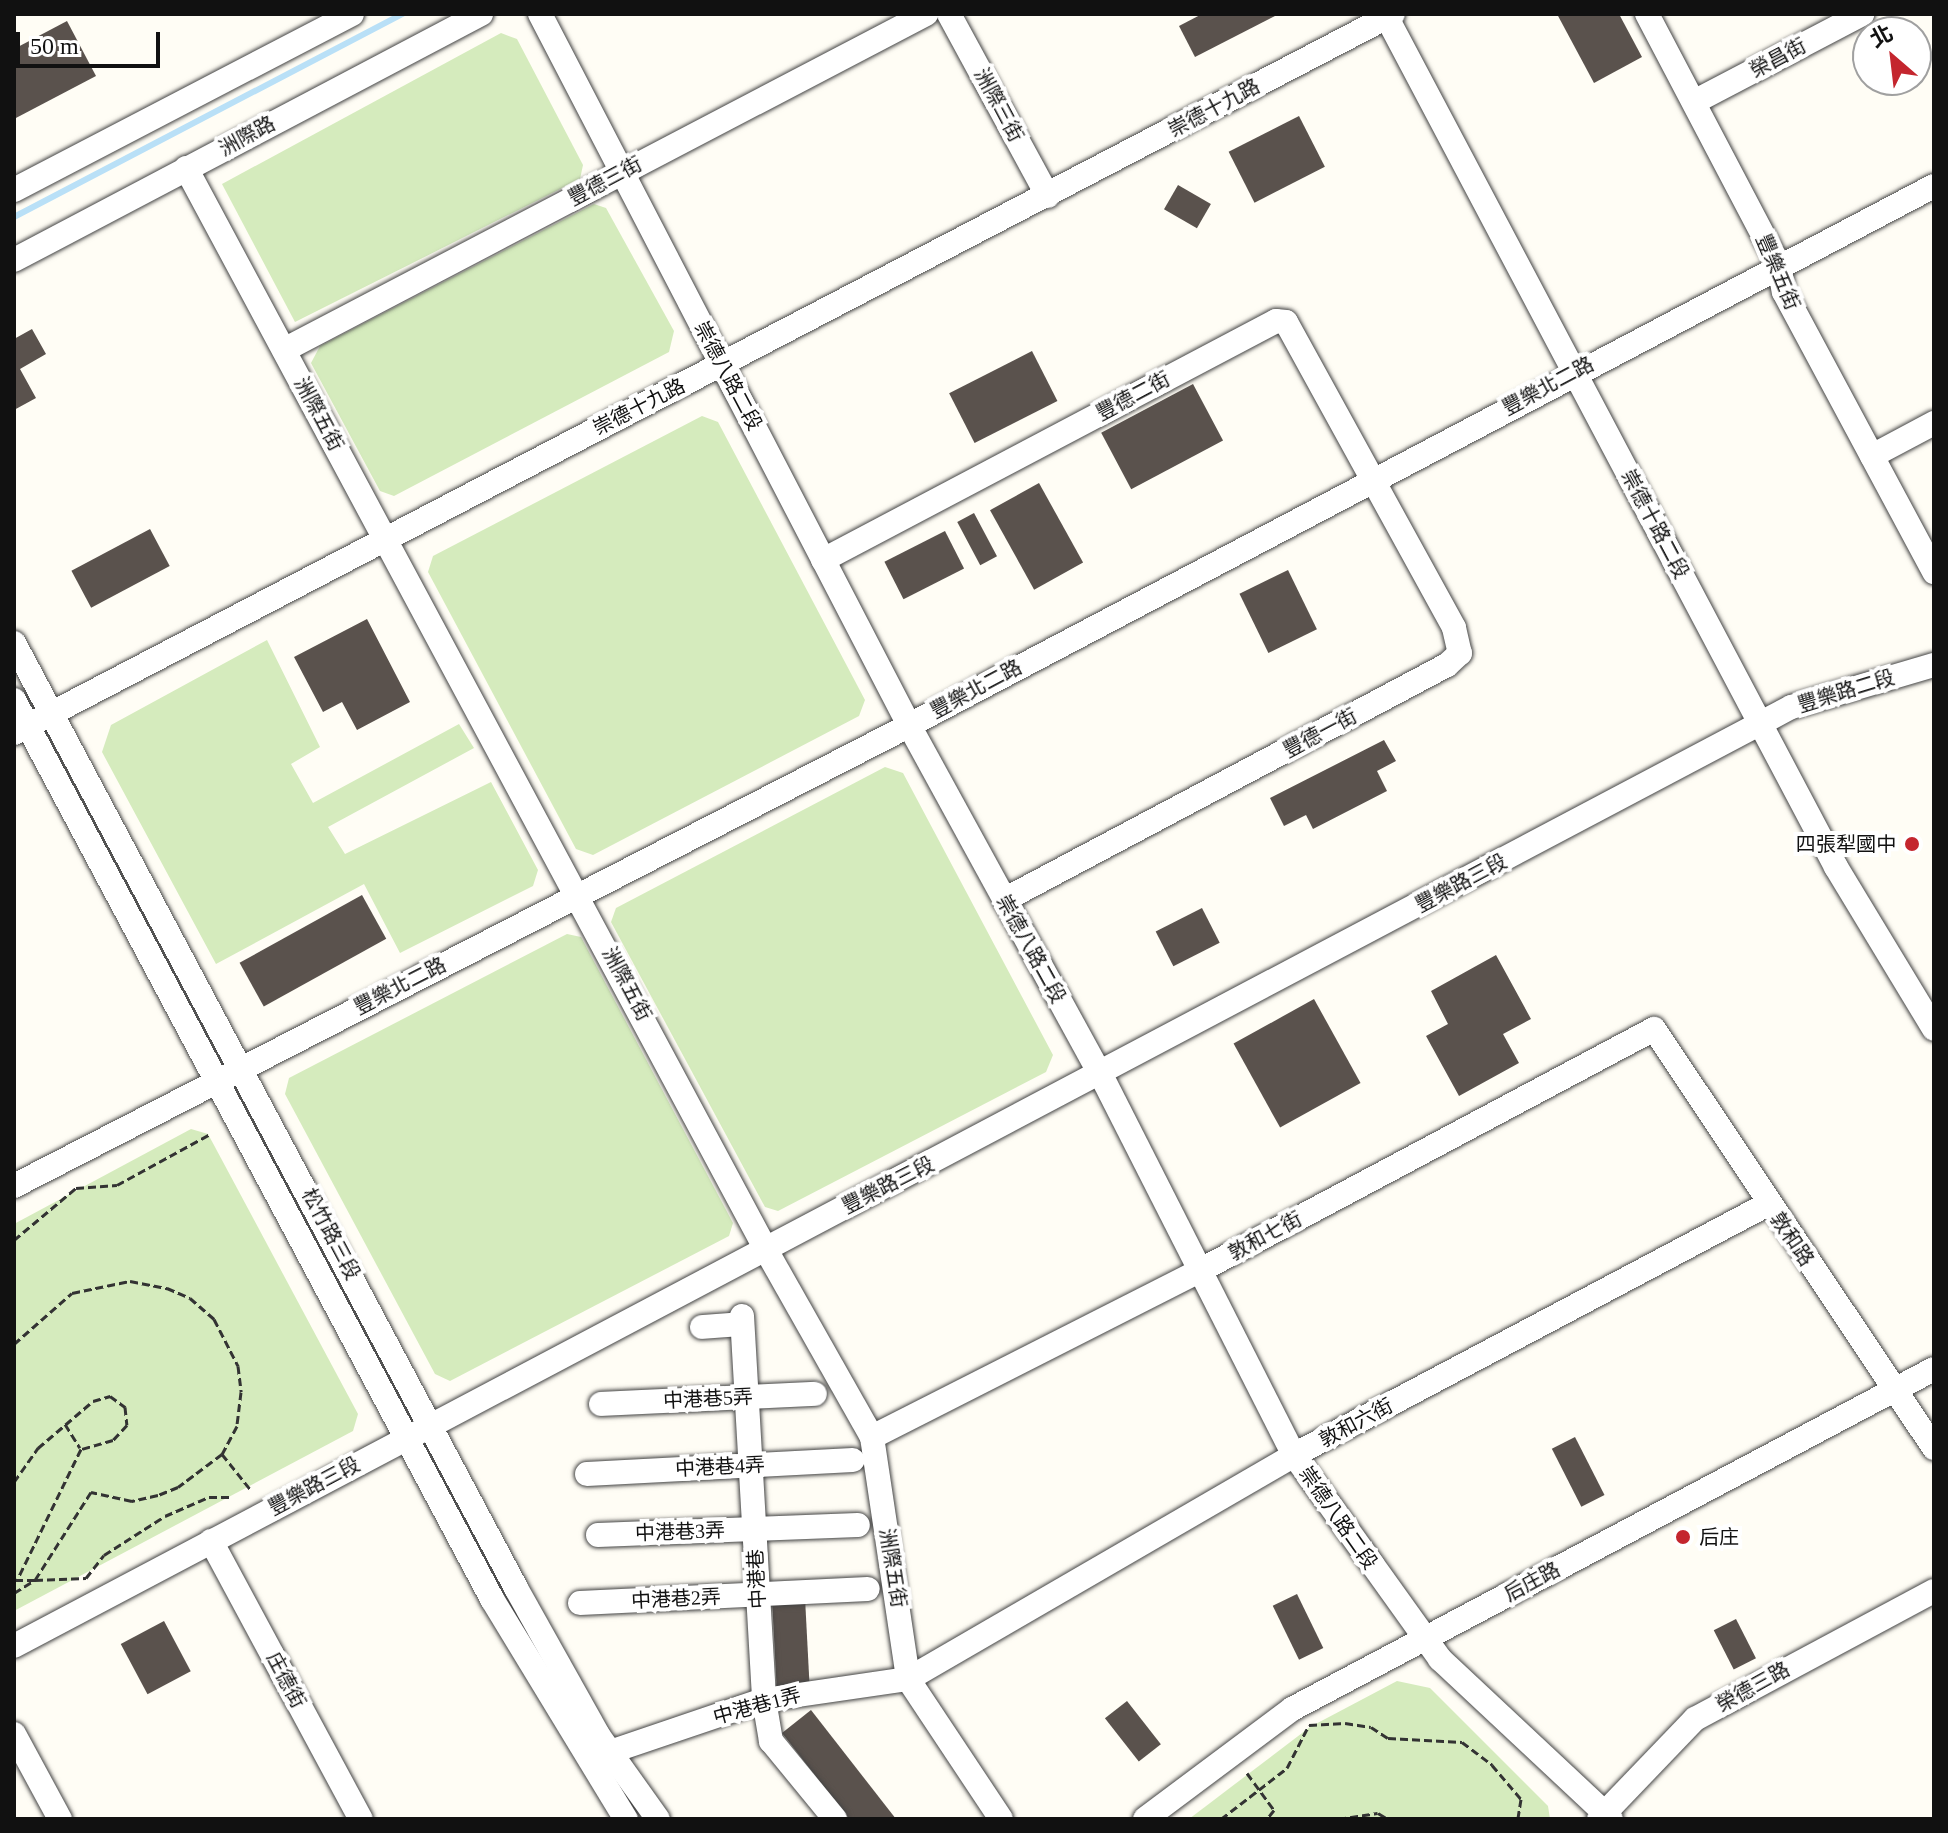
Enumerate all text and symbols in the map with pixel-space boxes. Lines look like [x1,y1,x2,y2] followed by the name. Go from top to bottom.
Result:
[20,16,164,66] scale bar
[1852,16,1932,96] north arrow
[1866,20,1897,52] text: 北
[30,33,79,59] text: 50 m
[1746,33,1810,83] street label: 榮昌街
[970,64,1028,146] street label: 洲際三街
[1164,74,1264,142] street label: 崇德十九路
[215,111,279,161] street label: 洲際路
[564,152,646,210] street label: 豐德三街
[1751,230,1805,314] street label: 豐樂五街
[689,317,767,435] street label: 崇德八路二段
[1498,352,1598,420] street label: 豐樂北二路
[1092,367,1174,425] street label: 豐德二街
[290,373,348,455] street label: 洲際五街
[589,374,689,440] street label: 崇德十九路
[1616,465,1694,583] street label: 崇德十路二段
[926,655,1026,723] street label: 豐樂北二路
[1795,665,1897,717] street label: 豐樂路二段
[1279,704,1361,762] street label: 豐德一街
[1796,832,1896,856] place label: 四張犁國中
[1903,835,1921,853] marker: 四張犁國中
[1411,849,1511,917] street label: 豐樂路三段
[991,891,1071,1007] street label: 崇德八路二段
[598,943,656,1025] street label: 洲際五街
[350,953,450,1019] street label: 豐樂北二路
[838,1152,938,1218] street label: 豐樂路三段
[297,1184,365,1284] street label: 松竹路三段
[1224,1207,1306,1265] street label: 敦和七街
[1765,1207,1819,1271] street label: 敦和路
[662,1385,754,1413] street label: 中港巷5弄
[1315,1394,1397,1452] street label: 敦和六街
[264,1452,364,1520] street label: 豐樂路三段
[674,1453,766,1481] street label: 中港巷4弄
[1294,1462,1382,1574] street label: 崇德八路二段
[635,1518,725,1546] street label: 中港巷3弄
[1699,1525,1739,1549] place label: 后庄
[875,1527,911,1609] street label: 洲際五街
[1674,1528,1692,1546] marker: 后庄
[743,1548,771,1610] street label: 中港巷
[1500,1557,1564,1607] street label: 后庄路
[630,1585,722,1613] street label: 中港巷2弄
[261,1648,311,1712] street label: 庄德街
[1712,1657,1794,1717] street label: 榮德三路
[710,1683,804,1729] street label: 中港巷1弄

